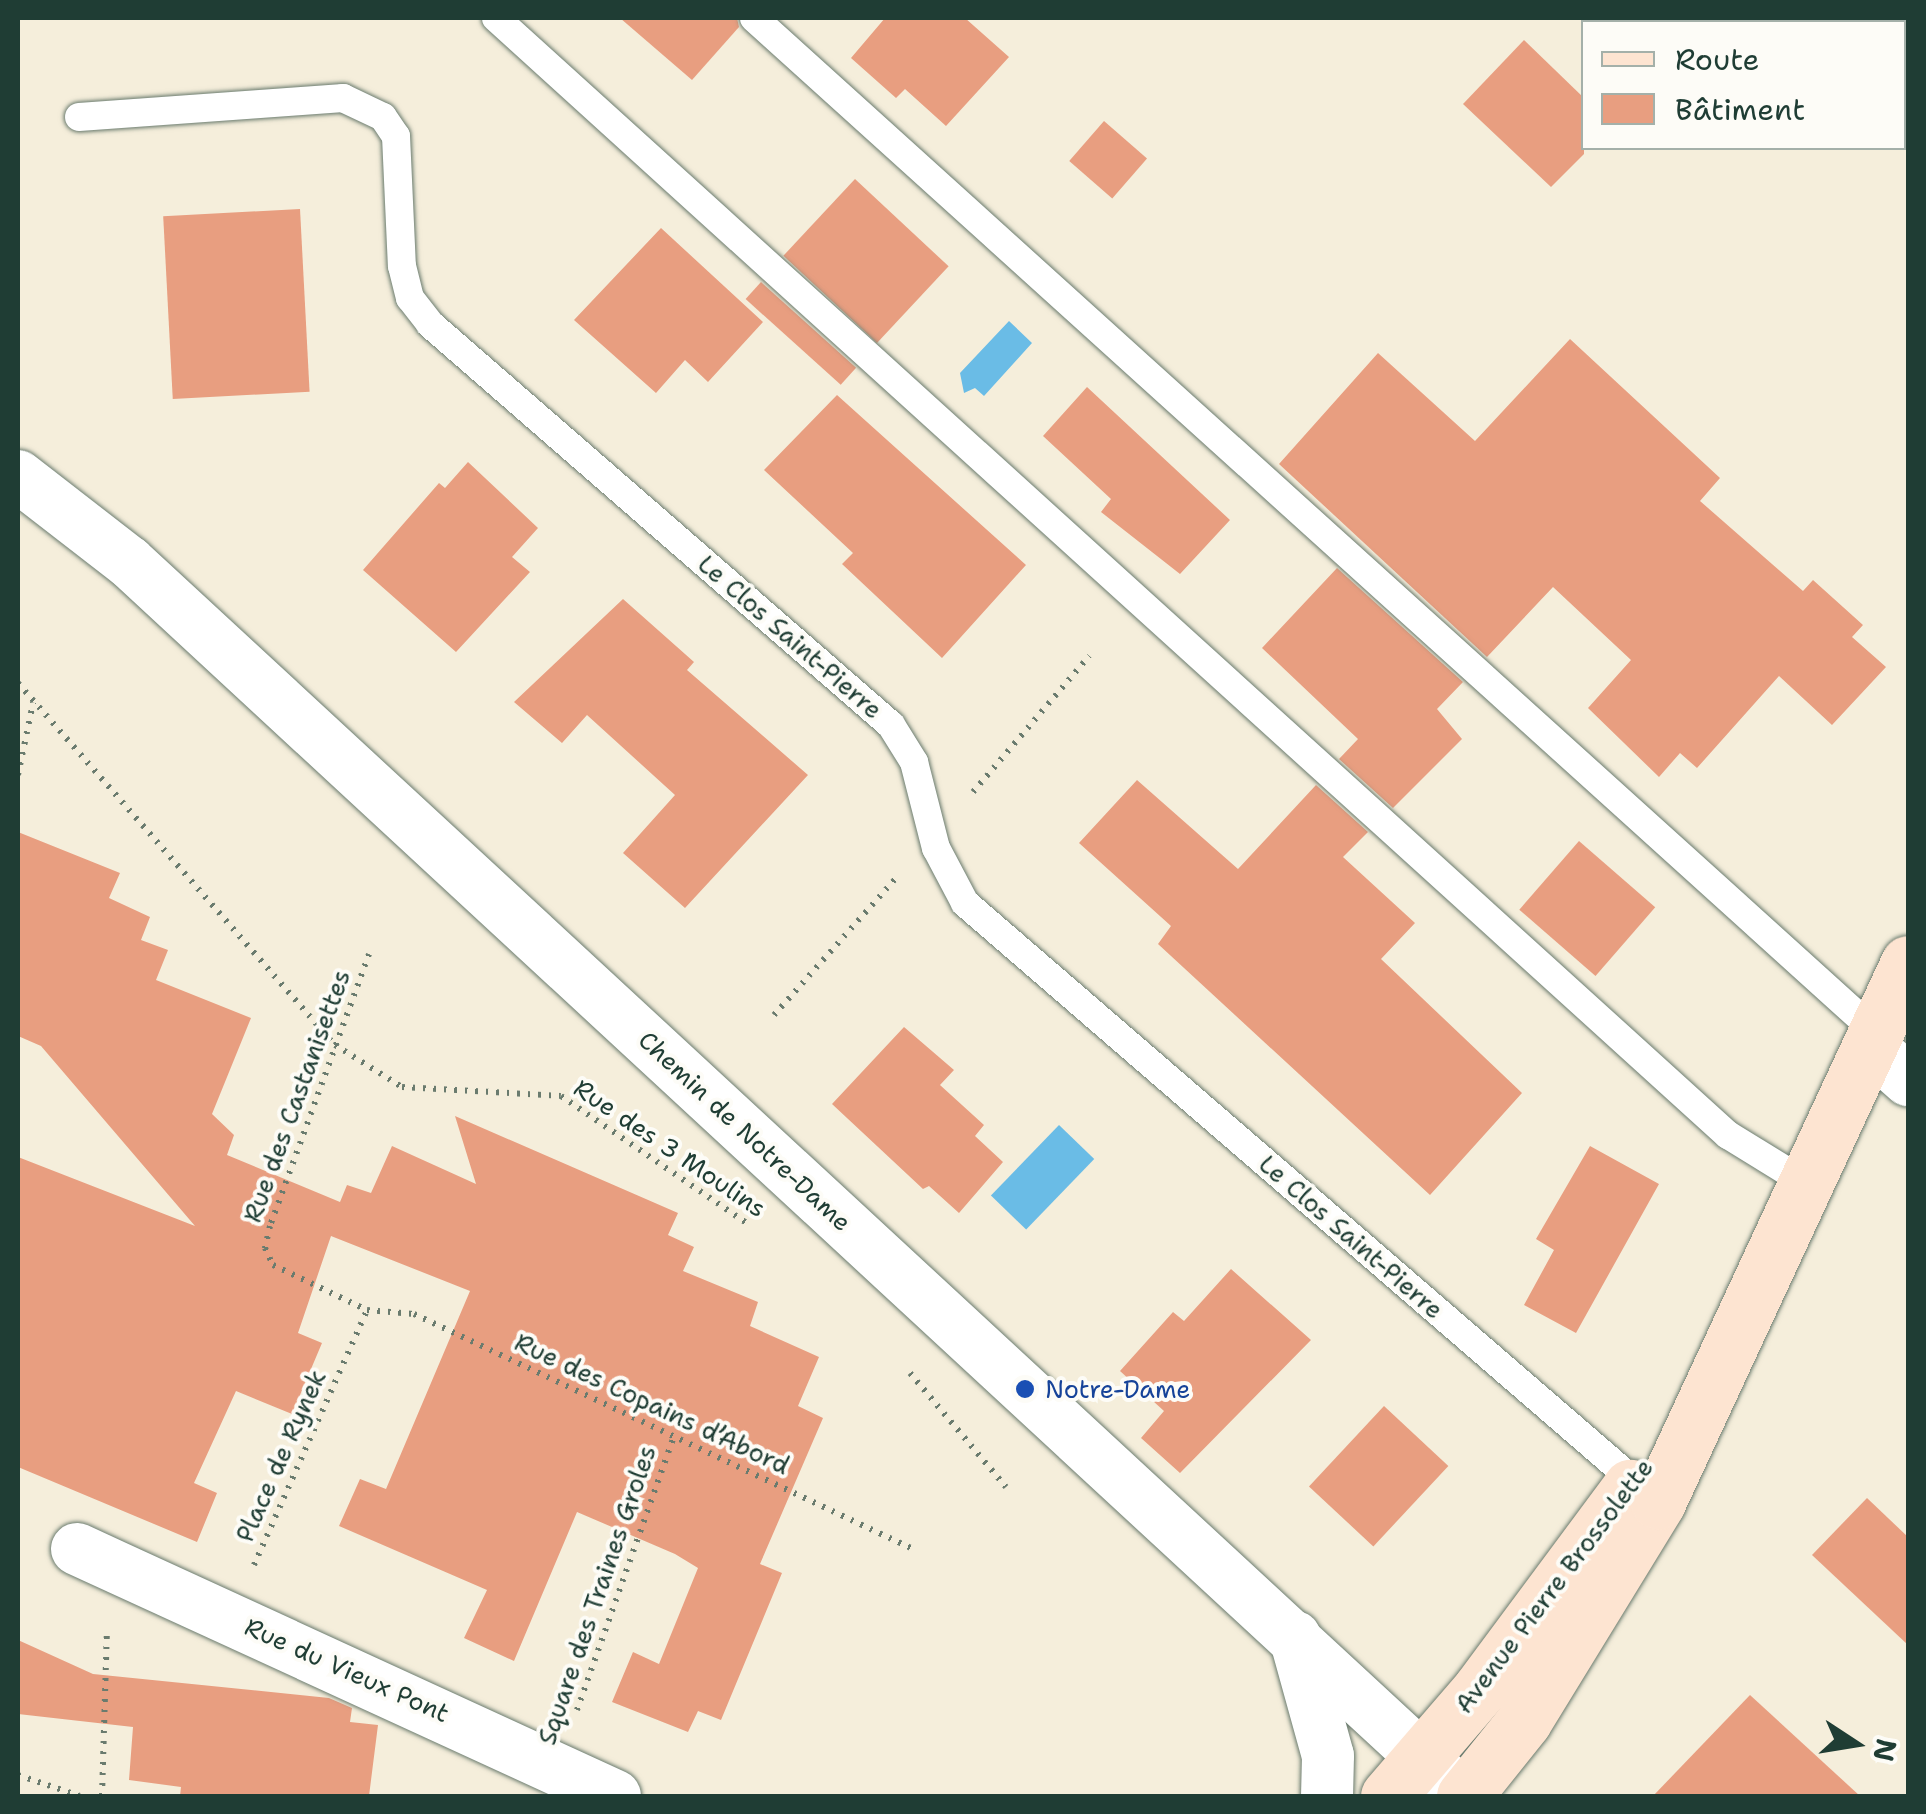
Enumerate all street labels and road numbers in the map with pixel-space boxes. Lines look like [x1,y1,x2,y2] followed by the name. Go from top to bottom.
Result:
[692,549,888,725] street label: Le Clos Saint-Pierre
[237,966,357,1226] street label: Rue des Castanisettes
[632,1025,858,1237] street label: Chemin de Notre-Dame
[568,1073,772,1223] street label: Rue des 3 Moulins
[1253,1149,1449,1325] street label: Le Clos Saint-Pierre
[510,1327,794,1481] street label: Rue des Copains d’Abord
[230,1365,332,1547] street label: Place de Rynek
[532,1441,662,1749] street label: Square des Traines Groles
[1449,1453,1659,1719] street label: Avenue Pierre Brossolette
[240,1611,454,1729] street label: Rue du Vieux Pont

